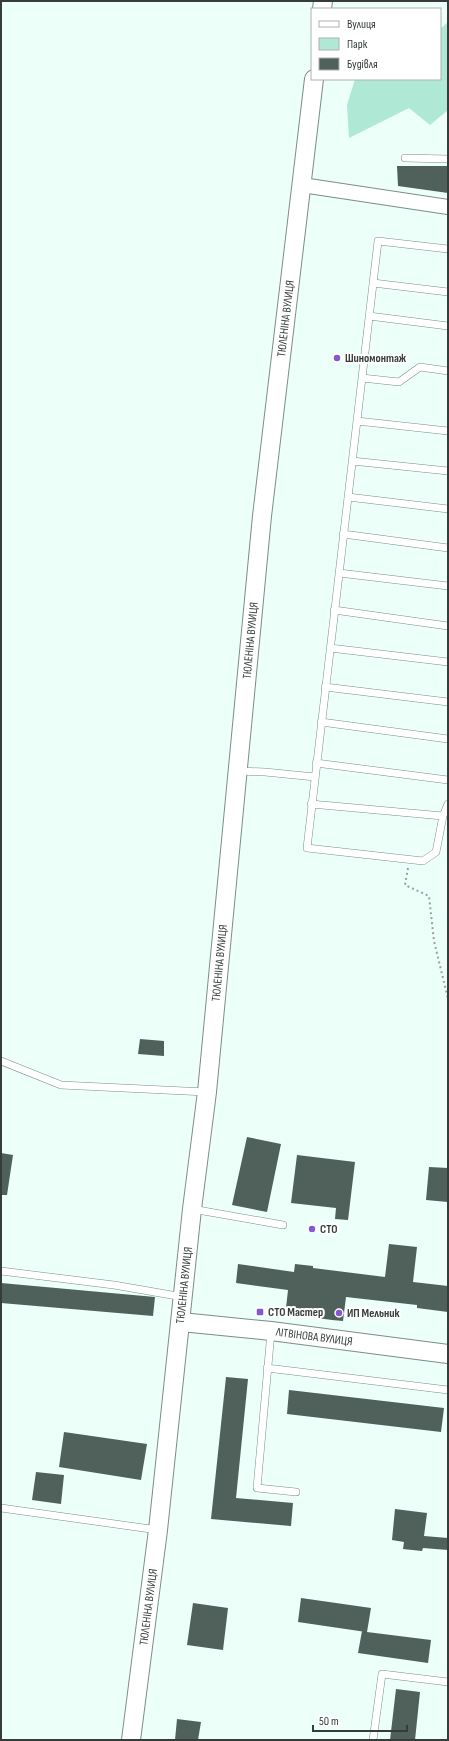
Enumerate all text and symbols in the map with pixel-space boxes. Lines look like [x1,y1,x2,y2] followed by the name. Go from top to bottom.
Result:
[311,8,441,80] legend
[347,17,376,32] text: Вулиця
[347,37,368,52] text: Парк
[347,57,378,72] text: Будівля
[274,279,298,358] street label: ТЮЛЕНІНА ВУЛИЦЯ
[345,351,407,366] place label: Шиномонтаж
[332,353,342,363] marker: Шиномонтаж
[239,601,262,680] street label: ТЮЛЕНІНА ВУЛИЦЯ
[209,924,231,1002] street label: ТЮЛЕНІНА ВУЛИЦЯ
[320,1222,337,1237] place label: СТО
[307,1224,317,1234] marker: СТО
[173,1246,196,1324] street label: ТЮЛЕНІНА ВУЛИЦЯ
[268,1305,323,1320] place label: СТО Мастер
[347,1306,400,1321] place label: ИП Мельник
[255,1307,265,1317] marker: СТО Мастер
[334,1308,344,1318] marker: ИП Мельник
[274,1325,353,1350] street label: ЛІТВІНОВА ВУЛИЦЯ
[136,1568,161,1646] street label: ТЮЛЕНІНА ВУЛИЦЯ
[313,1707,407,1733] scale bar
[319,1714,339,1729] text: 50 m

